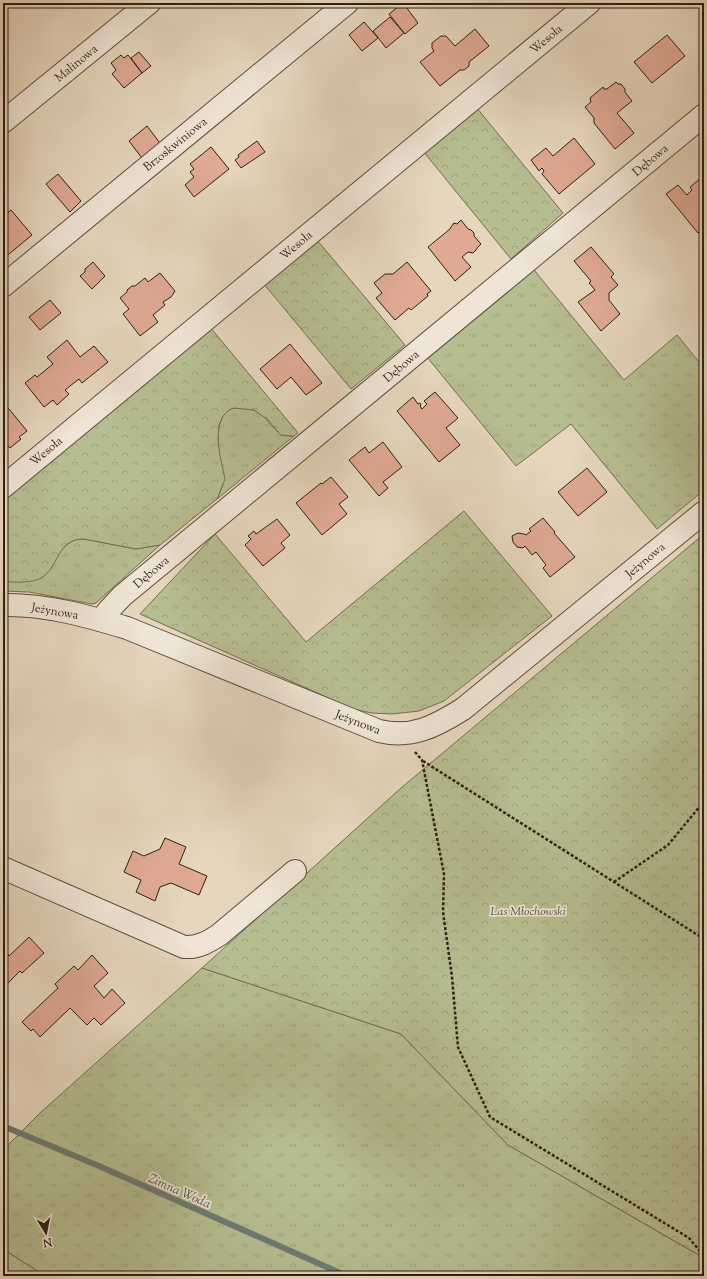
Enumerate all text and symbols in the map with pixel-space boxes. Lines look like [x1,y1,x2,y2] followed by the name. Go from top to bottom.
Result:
[526,20,567,59] street label: Wesoła
[51,40,102,87] street label: Malinowa
[140,113,212,176] street label: Brzoskwiniowa
[629,140,673,181] street label: Dębowa
[276,226,317,265] street label: Wesoła
[380,346,424,387] street label: Dębowa
[26,432,67,471] street label: Wesoła
[621,538,670,583] street label: Jeżynowa
[130,552,174,593] street label: Dębowa
[29,599,80,625] street label: Jeżynowa
[331,706,383,740] street label: Jeżynowa
[490,903,566,921] park label: Las Młochowski
[145,1170,214,1214] water label: Zimna Woda
[26,1213,66,1253] north arrow
[42,1233,54,1251] text: N

